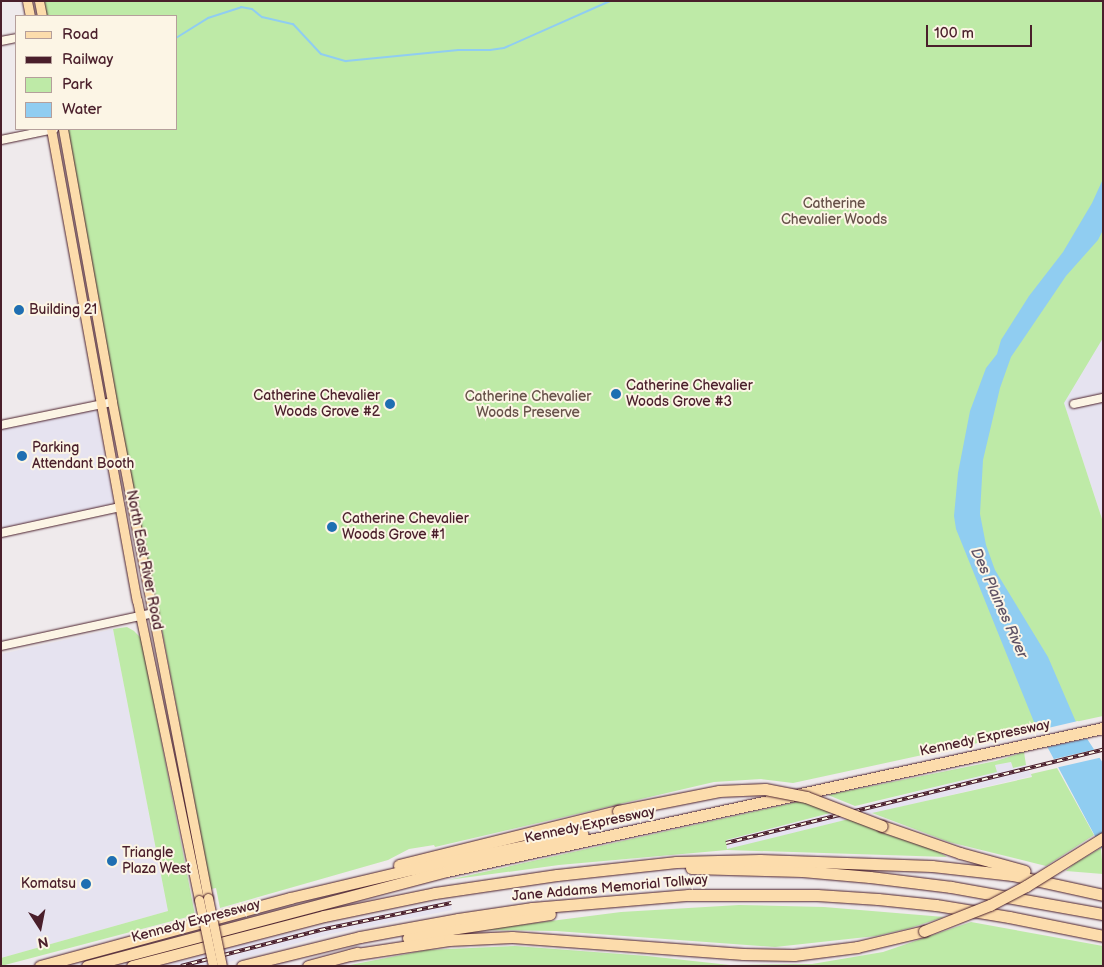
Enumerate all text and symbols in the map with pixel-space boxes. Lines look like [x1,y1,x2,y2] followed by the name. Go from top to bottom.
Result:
[15,15,178,130] legend
[929,15,1035,47] scale bar
[934,24,974,43] text: 100 m
[62,25,98,44] text: Road
[62,50,113,69] text: Railway
[62,75,92,94] text: Park
[62,100,102,119] text: Water
[781,196,887,228] park label: Catherine Chevalier Woods
[29,302,97,318] place label: Building 21
[13,304,25,316] marker: Building 21
[626,378,753,411] place label: Catherine Chevalier Woods Grove #3
[253,388,380,421] place label: Catherine Chevalier Woods Grove #2
[610,388,622,400] marker: Catherine Chevalier Woods Grove #3
[465,389,591,422] park label: Catherine Chevalier Woods Preserve
[384,398,396,410] marker: Catherine Chevalier Woods Grove #2
[32,440,134,472] place label: Parking Attendant Booth
[16,450,28,462] marker: Parking Attendant Booth
[122,489,166,631] street label: North East River Road
[342,511,469,544] place label: Catherine Chevalier Woods Grove #1
[326,521,338,533] marker: Catherine Chevalier Woods Grove #1
[967,545,1031,661] water label: Des Plaines River
[918,716,1052,760] street label: Kennedy Expressway
[523,803,657,847] street label: Kennedy Expressway
[122,845,191,878] place label: Triangle Plaza West
[106,855,118,867] marker: Triangle Plaza West
[511,871,709,905] street label: Jane Addams Memorial Tollway
[21,876,76,892] place label: Komatsu
[80,878,92,890] marker: Komatsu
[129,896,263,946] street label: Kennedy Expressway
[15,902,65,952] north arrow
[36,933,50,952] text: N

